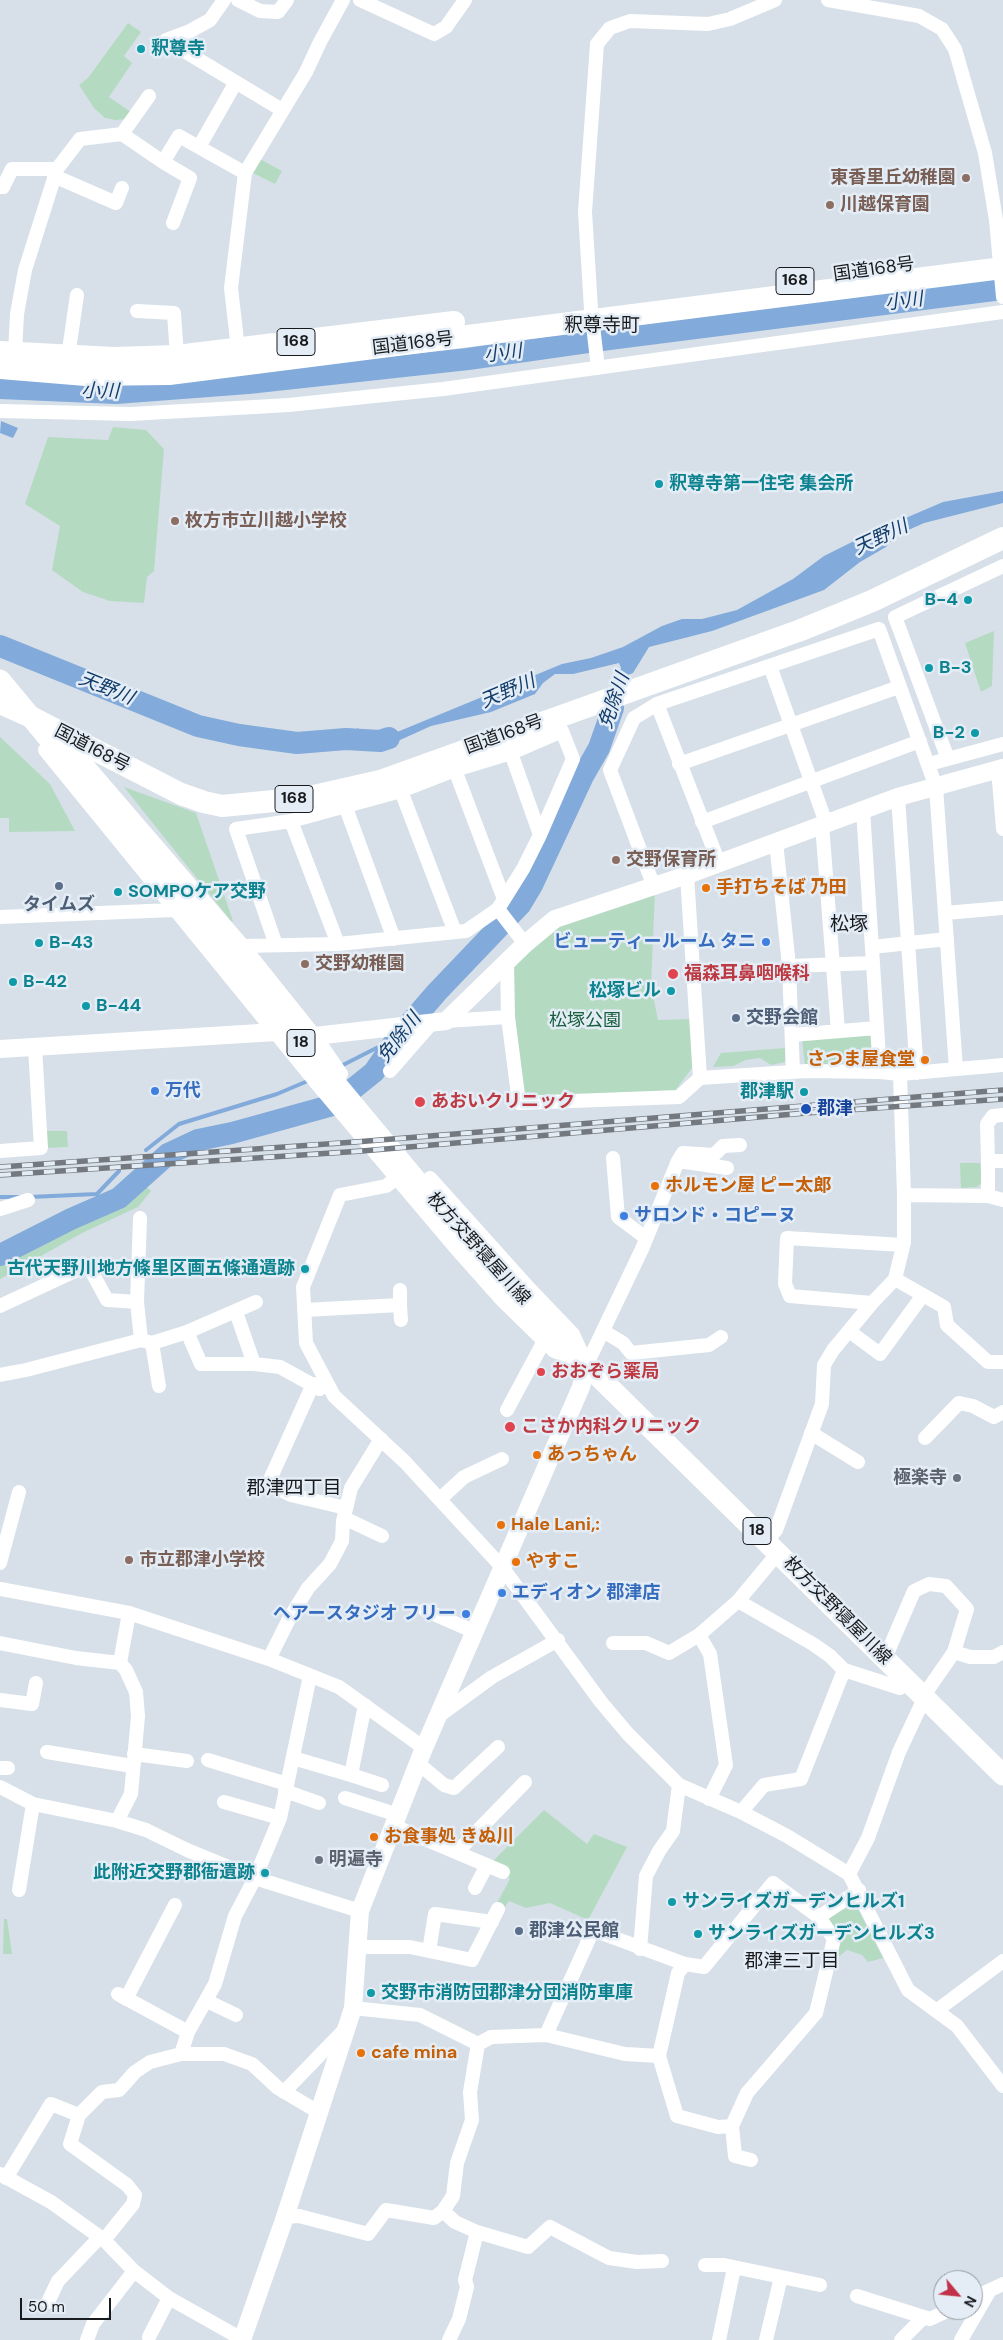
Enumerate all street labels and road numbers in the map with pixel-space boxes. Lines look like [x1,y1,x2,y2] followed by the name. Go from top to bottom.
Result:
[832,254,916,286] street label: 国道168号
[776,268,814,294] road number: 168
[277,328,315,356] road number: 168
[371,328,455,360] street label: 国道168号
[462,711,546,759] street label: 国道168号
[51,721,133,777] street label: 国道168号
[275,786,313,812] road number: 168
[287,1030,315,1056] road number: 18
[422,1188,534,1310] street label: 枚方交野寝屋川線
[743,1518,771,1544] road number: 18
[778,1552,896,1670] street label: 枚方交野寝屋川線

